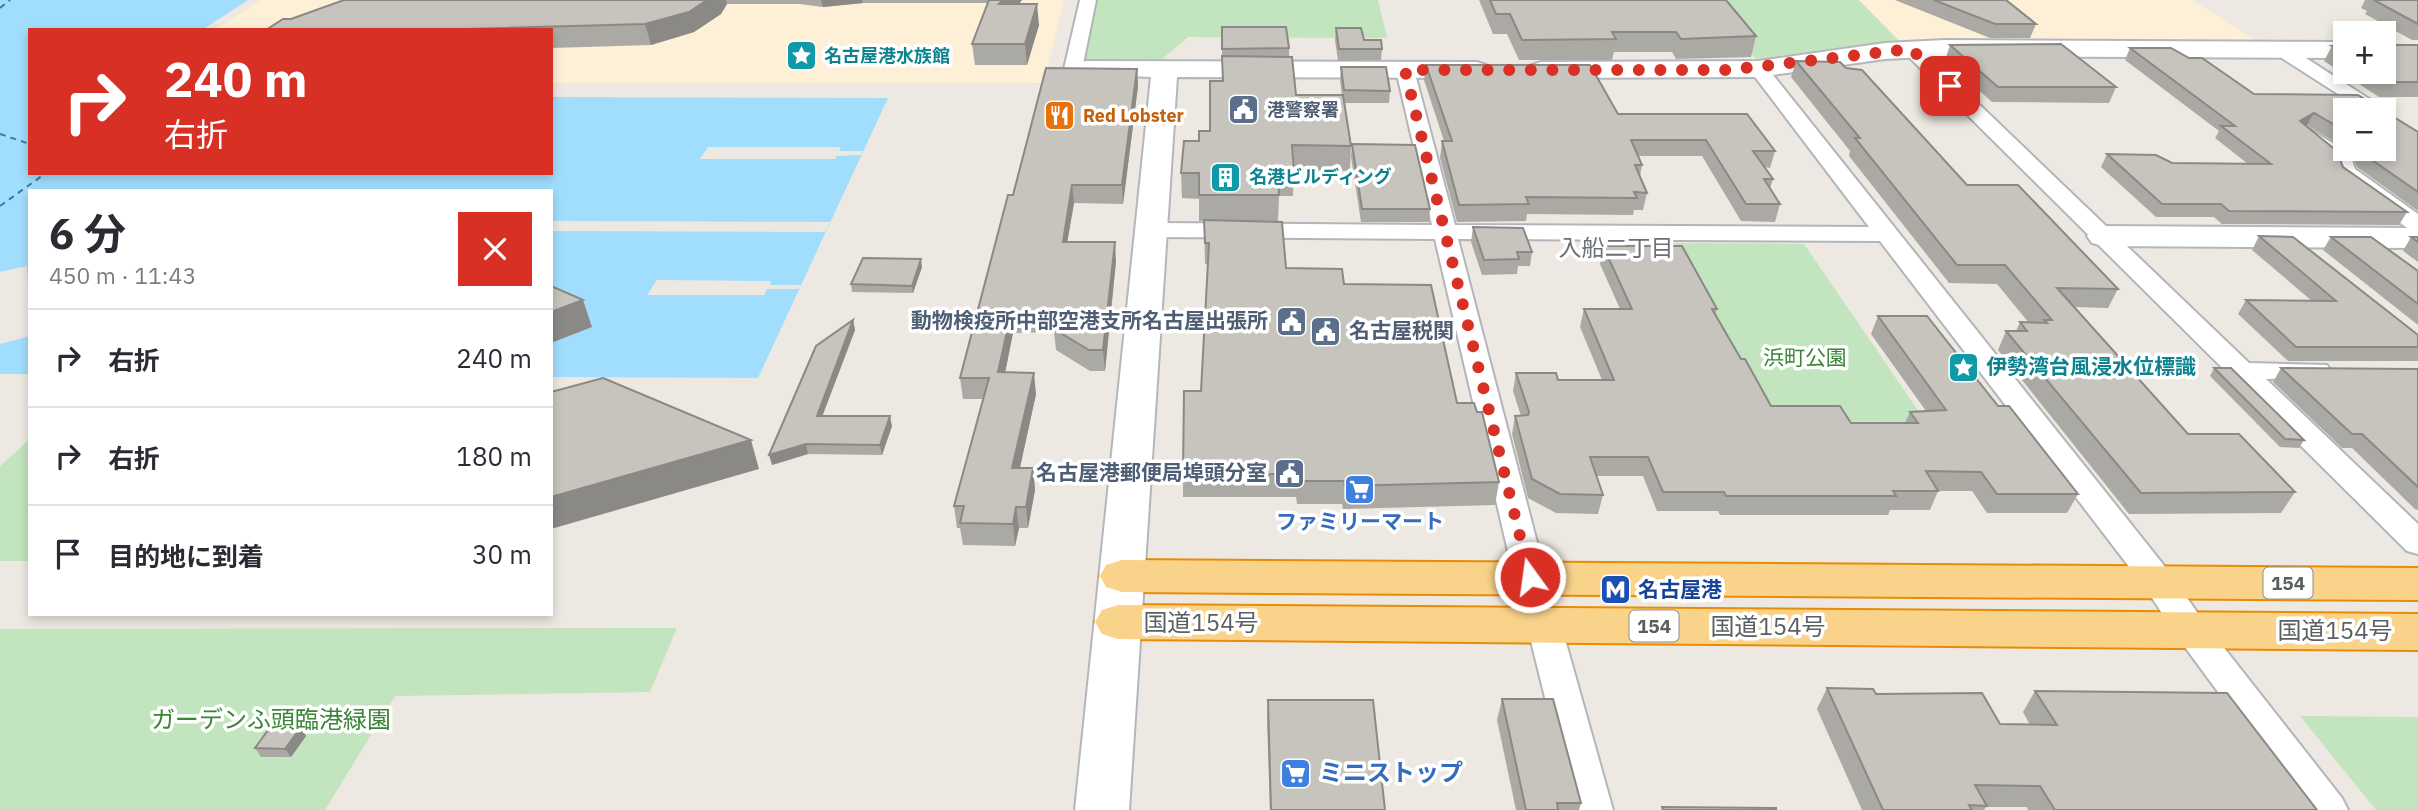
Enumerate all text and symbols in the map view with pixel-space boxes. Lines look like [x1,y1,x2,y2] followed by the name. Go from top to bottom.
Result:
[2333,21,2396,161] map controls
[2333,21,2396,84] button: +
[784,39,818,73] place icon: 名古屋港水族館
[824,44,950,67] place label: 名古屋港水族館
[164,47,308,110] text: 240 m
[49,56,140,147] icon: right
[1920,56,1980,116] pin
[1931,67,1969,105] icon: arrive
[1227,93,1261,127] public building icon: 港警察署
[1267,98,1339,121] place label: 港警察署
[2333,98,2396,161] button: −
[1043,99,1077,133] restaurant icon: Red Lobster
[1083,104,1184,127] place label: Red Lobster
[164,113,228,155] text: 右折
[1209,160,1243,194] building icon: 名港ビルディング
[1249,165,1392,188] place label: 名港ビルディング
[49,206,126,261] text: 6 分
[458,212,532,286] button: close
[1559,232,1674,262] district label: 入船二丁目
[49,260,196,290] text: 450 m · 11:43
[1274,304,1308,338] public building icon: 動物検疫所中部空港支所名古屋出張所
[911,306,1268,334] place label: 動物検疫所中部空港支所名古屋出張所
[1309,314,1343,348] public building icon: 名古屋税関
[1349,316,1454,344] place label: 名古屋税関
[49,339,87,377] icon: right
[456,341,532,375] text: 240 m
[108,343,160,377] text: 右折
[1763,343,1847,371] park label: 浜町公園
[1946,350,1980,384] place icon: 伊勢湾台風浸水位標識
[1986,352,2196,380] place label: 伊勢湾台風浸水位標識
[49,437,87,475] icon: right
[456,439,532,473] text: 180 m
[108,441,160,475] text: 右折
[1273,456,1307,490] public building icon: 名古屋港郵便局埠頭分室
[1036,458,1267,486] place label: 名古屋港郵便局埠頭分室
[1343,473,1377,507] supermarket icon: ファミリーマート
[1276,507,1444,535] place label: ファミリーマート
[49,535,87,573] icon: arrive
[472,537,532,571] text: 30 m
[108,539,264,573] text: 目的地に到着
[1493,540,1567,614] position arrow
[2264,568,2312,598] road number: 154
[1598,573,1632,607] metro station icon: 名古屋港
[1638,575,1722,603] place label: 名古屋港
[1143,606,1259,638] street label: 国道154号
[1630,610,1678,642] road number: 154
[1710,610,1826,642] street label: 国道154号
[2277,614,2393,646] street label: 国道154号
[151,703,391,735] park label: ガーデンふ頭臨港緑園
[1279,756,1313,790] supermarket icon: ミニストップ
[1319,756,1463,788] place label: ミニストップ

